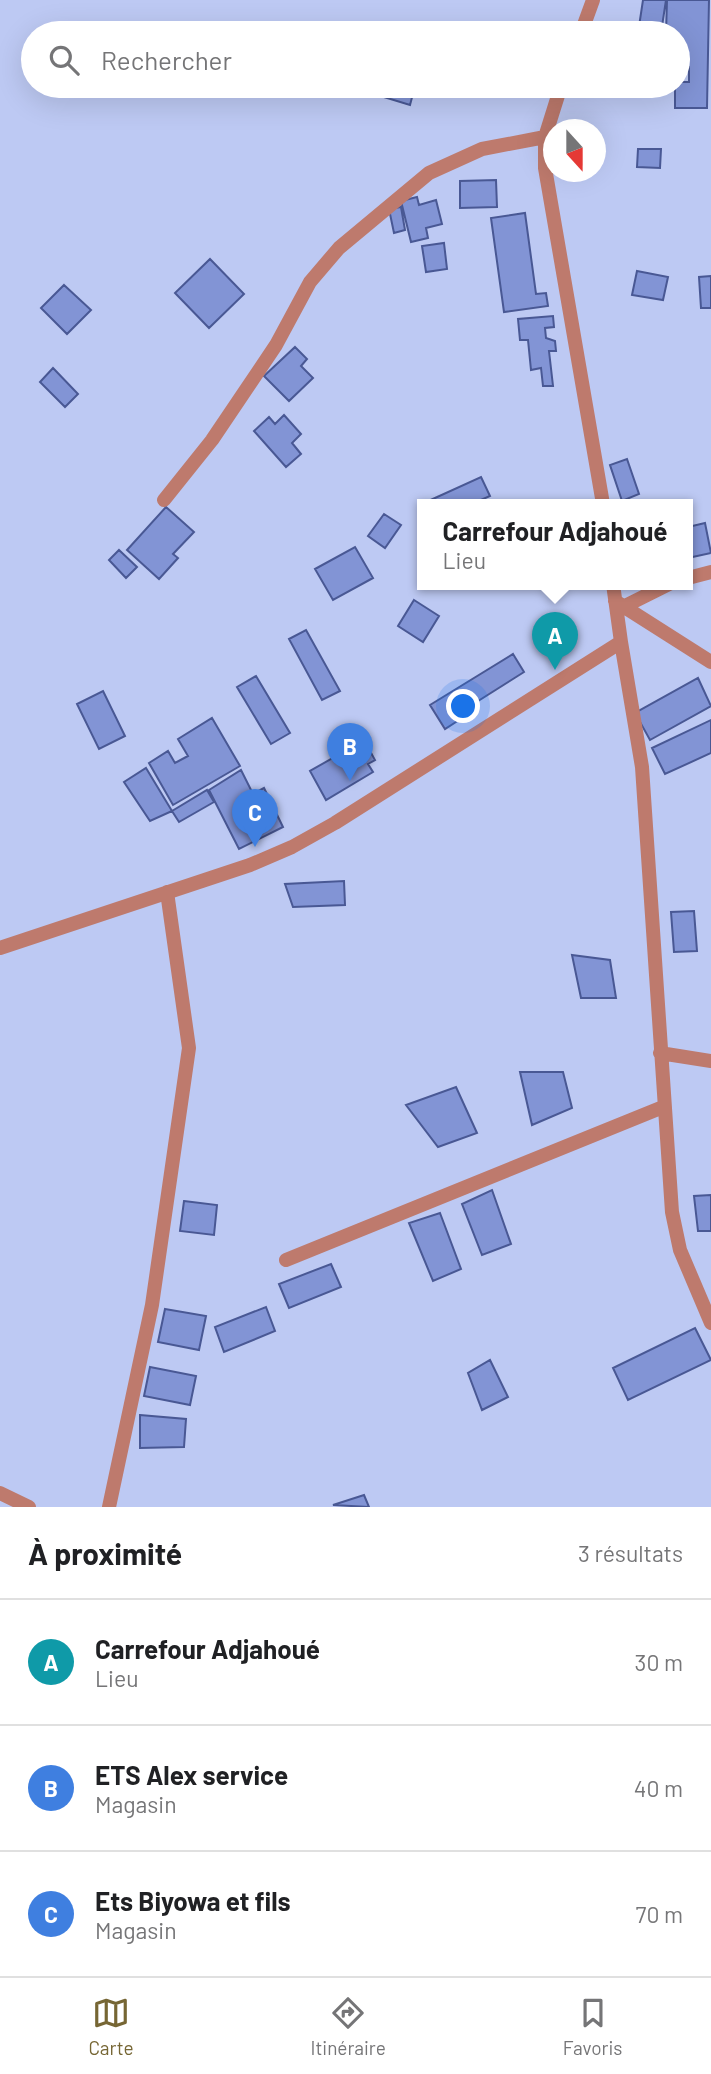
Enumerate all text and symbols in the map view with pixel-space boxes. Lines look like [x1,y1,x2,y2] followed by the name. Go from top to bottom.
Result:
[21,21,690,98] search box
[45,41,83,79] icon: search
[101,44,232,75] text: Rechercher
[543,119,606,182] north arrow
[417,499,693,590] popup
[443,515,667,546] text: Carrefour Adjahoué
[443,546,486,574] text: Lieu
[532,612,578,670] pin: A
[446,689,480,723] your location
[327,723,373,781] pin: B
[232,789,278,847] pin: C
[28,1535,182,1571] text: À proximité
[578,1539,683,1567] text: 3 résultats
[95,1633,320,1664] text: Carrefour Adjahoué
[43,1648,59,1676] text: A
[635,1648,683,1676] text: 30 m
[95,1664,139,1692] text: Lieu
[95,1759,288,1790] text: ETS Alex service
[44,1774,58,1802] text: B
[634,1774,683,1802] text: 40 m
[95,1790,177,1818] text: Magasin
[95,1885,291,1916] text: Ets Biyowa et fils
[44,1900,58,1928] text: C
[636,1900,683,1928] text: 70 m
[95,1916,177,1944] text: Magasin
[88,1994,134,2059] tab: Carte
[310,1994,386,2059] tab: Itinéraire
[563,1994,623,2059] tab: Favoris

